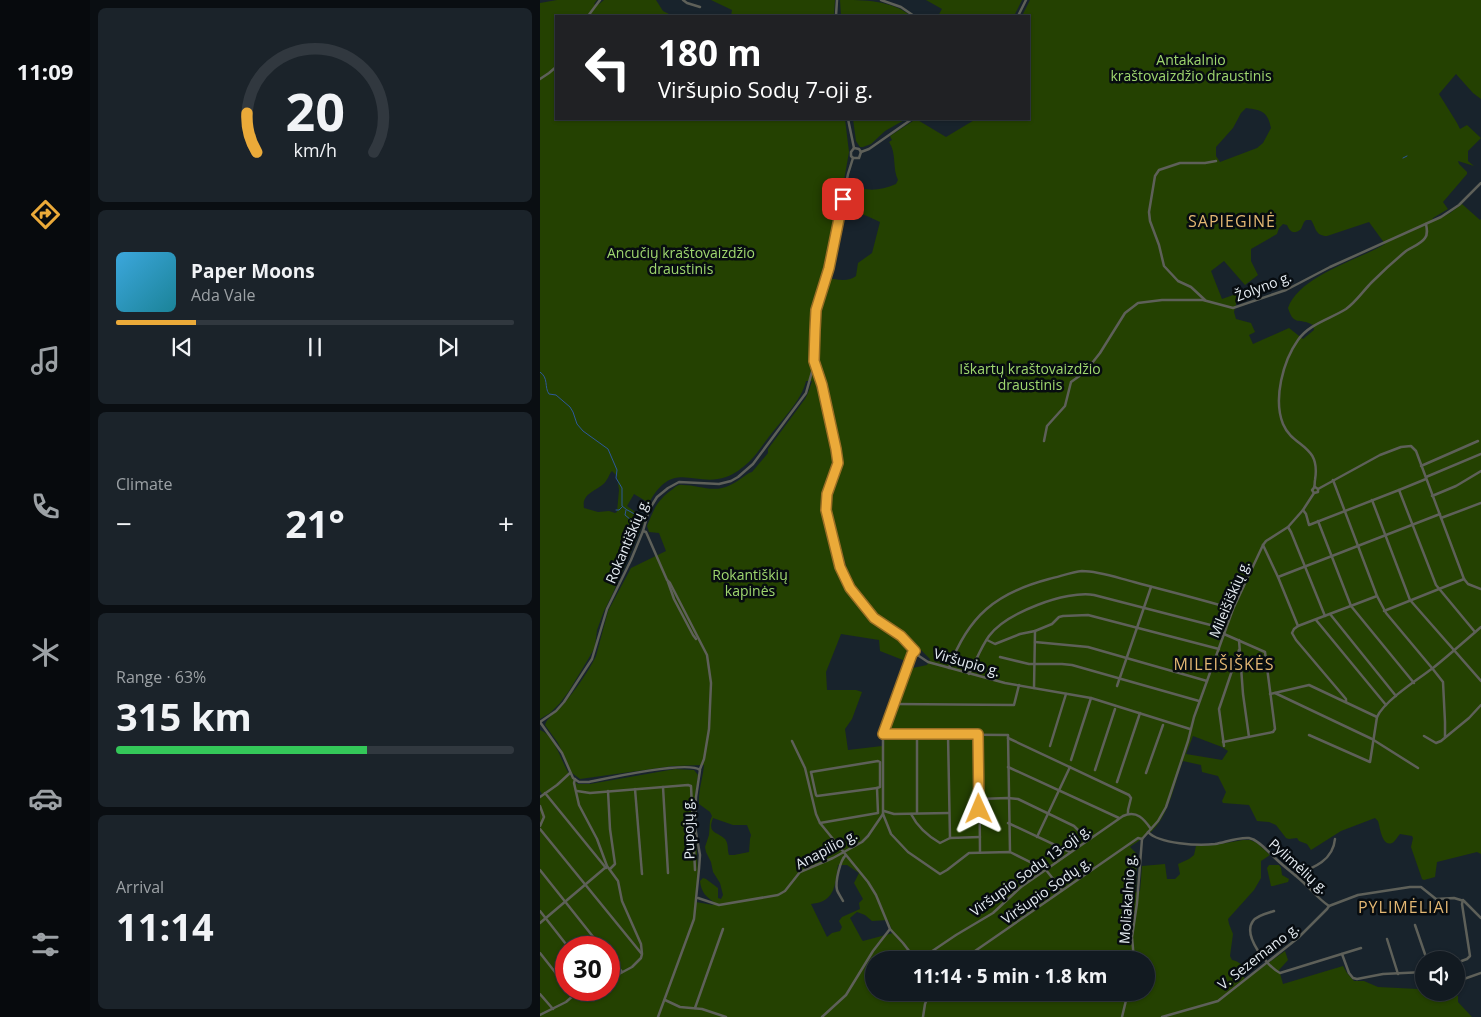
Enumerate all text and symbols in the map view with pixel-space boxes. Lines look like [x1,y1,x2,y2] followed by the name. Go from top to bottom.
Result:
[658,29,762,76] text: 180 m
[575,35,640,100] icon: left
[1110,50,1272,85] park label: Antakalnio kraštovaizdžio draustinis
[17,56,73,86] text: 11:09
[658,74,873,104] text: Viršupio Sodų 7-oji g.
[285,75,345,146] text: 20
[293,138,337,162] text: km/h
[822,178,864,220] pin
[829,185,857,213] icon: arrive
[28,197,63,232] icon: directions
[1188,210,1276,232] district label: SAPIEGINĖ
[607,243,755,278] park label: Ancučių kraštovaizdžio draustinis
[191,258,315,284] text: Paper Moons
[1232,267,1294,305] street label: Žolyno g.
[191,284,255,306] text: Ada Vale
[168,333,196,361] icon: previous
[301,333,329,361] icon: pause
[434,333,462,361] icon: next
[28,343,63,378] icon: music
[959,359,1101,394] park label: Iškartų kraštovaizdžio draustinis
[116,473,173,495] text: Climate
[28,489,63,524] icon: phone
[601,496,653,586] street label: Rokantiškių g.
[285,497,345,549] text: 21°
[116,504,132,542] text: −
[498,504,514,542] text: +
[1204,557,1254,641] street label: Mileišiškių g.
[712,565,788,600] park label: Rokantiškių kapinės
[28,635,63,670] icon: climate
[932,643,1002,681] street label: Viršupio g.
[1173,653,1275,675] district label: MILEIŠIŠKĖS
[116,666,206,688] text: Range · 63%
[116,690,252,742] text: 315 km
[28,781,63,816] icon: car
[952,782,1004,834] position arrow
[677,798,699,860] street label: Pupojų g.
[966,820,1094,920] street label: Viršupio Sodų 13-oji g.
[792,825,860,873] street label: Anapilio g.
[1265,834,1333,898] street label: Pylimėlių g.
[997,852,1095,928] street label: Viršupio Sodų g.
[1114,853,1140,945] street label: Moliakalnio g.
[116,876,164,898] text: Arrival
[1358,896,1450,918] district label: PYLIMĖLIAI
[116,900,214,952] text: 11:14
[1213,918,1303,994] street label: V. Sezemano g.
[28,927,63,962] icon: filters
[555,936,620,1001] speed limit sign: 30
[1415,951,1465,1001] map controls
[1415,951,1465,1001] button: sound
[913,963,1107,989] text: 11:14 · 5 min · 1.8 km

